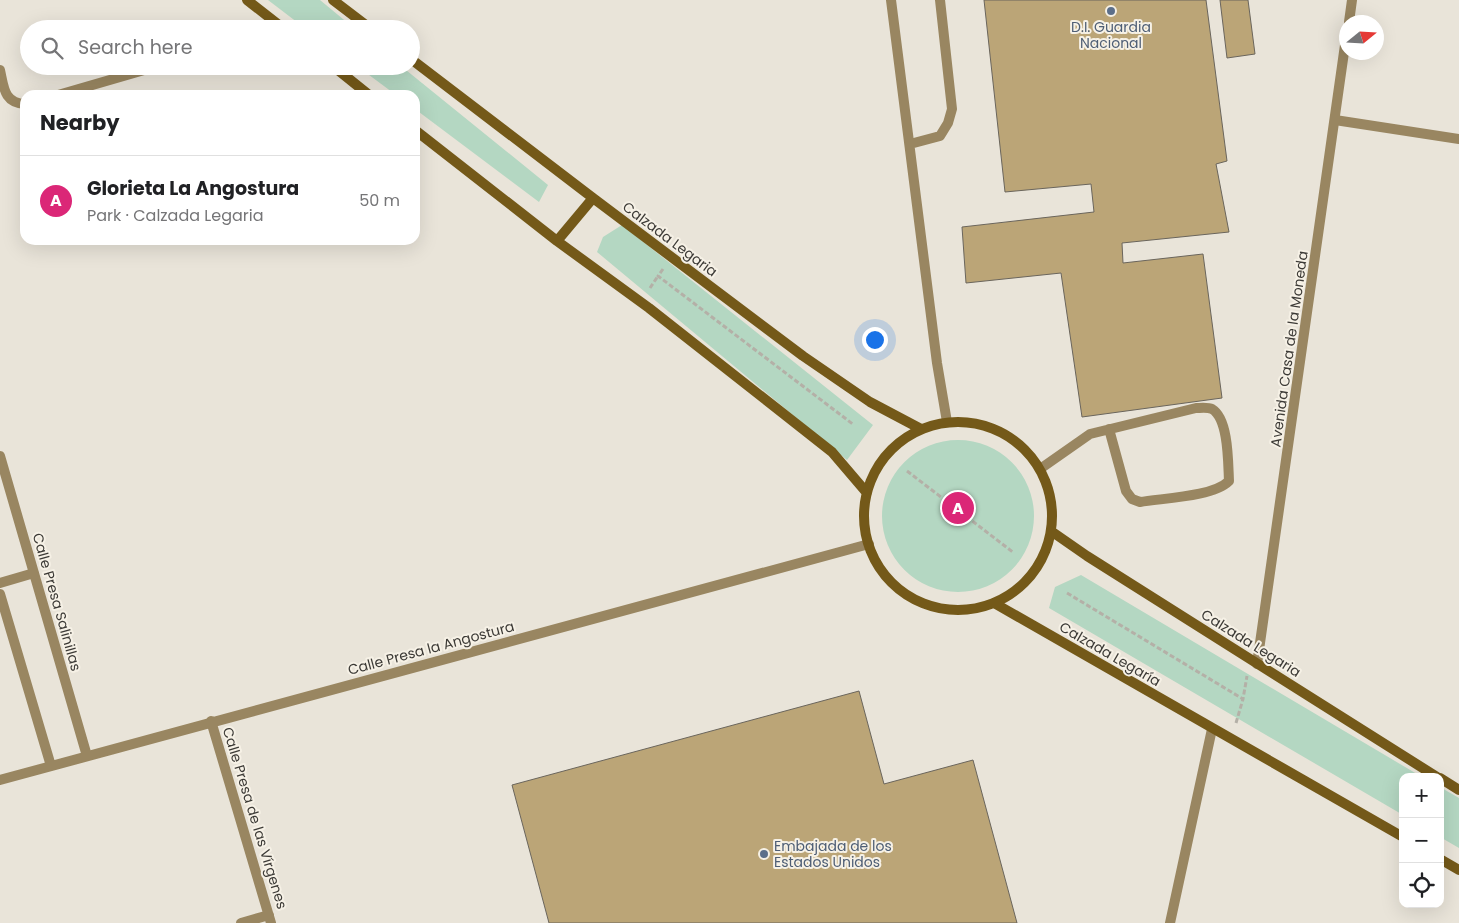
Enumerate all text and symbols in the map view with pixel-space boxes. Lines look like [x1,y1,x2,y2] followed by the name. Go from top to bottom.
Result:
[1105,5,1117,17] marker: D.I. Guardia Nacional
[1339,15,1384,60] north arrow
[1071,17,1151,53] place label: D.I. Guardia Nacional
[20,20,420,75] search box
[38,34,66,62] icon: search
[78,34,192,61] text: Search here
[40,108,120,137] text: Nearby
[87,175,299,202] text: Glorieta La Angostura
[50,189,62,212] text: A
[359,189,400,212] text: 50 m
[618,197,722,281] street label: Calzada Legaria
[87,204,264,227] text: Park · Calzada Legaria
[1265,250,1313,448] street label: Avenida Casa de la Moneda
[862,327,888,353] your location
[942,489,974,527] pin: A
[28,531,86,673] street label: Calle Presa Salinillas
[1197,604,1305,682] street label: Calzada Legaria
[346,616,516,680] street label: Calle Presa la Angostura
[1056,617,1164,691] street label: Calzada Legaría
[218,725,292,911] street label: Calle Presa de las Vírgenes
[1399,773,1444,908] map controls
[1399,773,1444,818] button: +
[1399,818,1444,863] button: −
[774,836,892,872] place label: Embajada de los Estados Unidos
[758,848,770,860] marker: Embajada de los Estados Unidos
[1399,863,1444,908] button: locate

